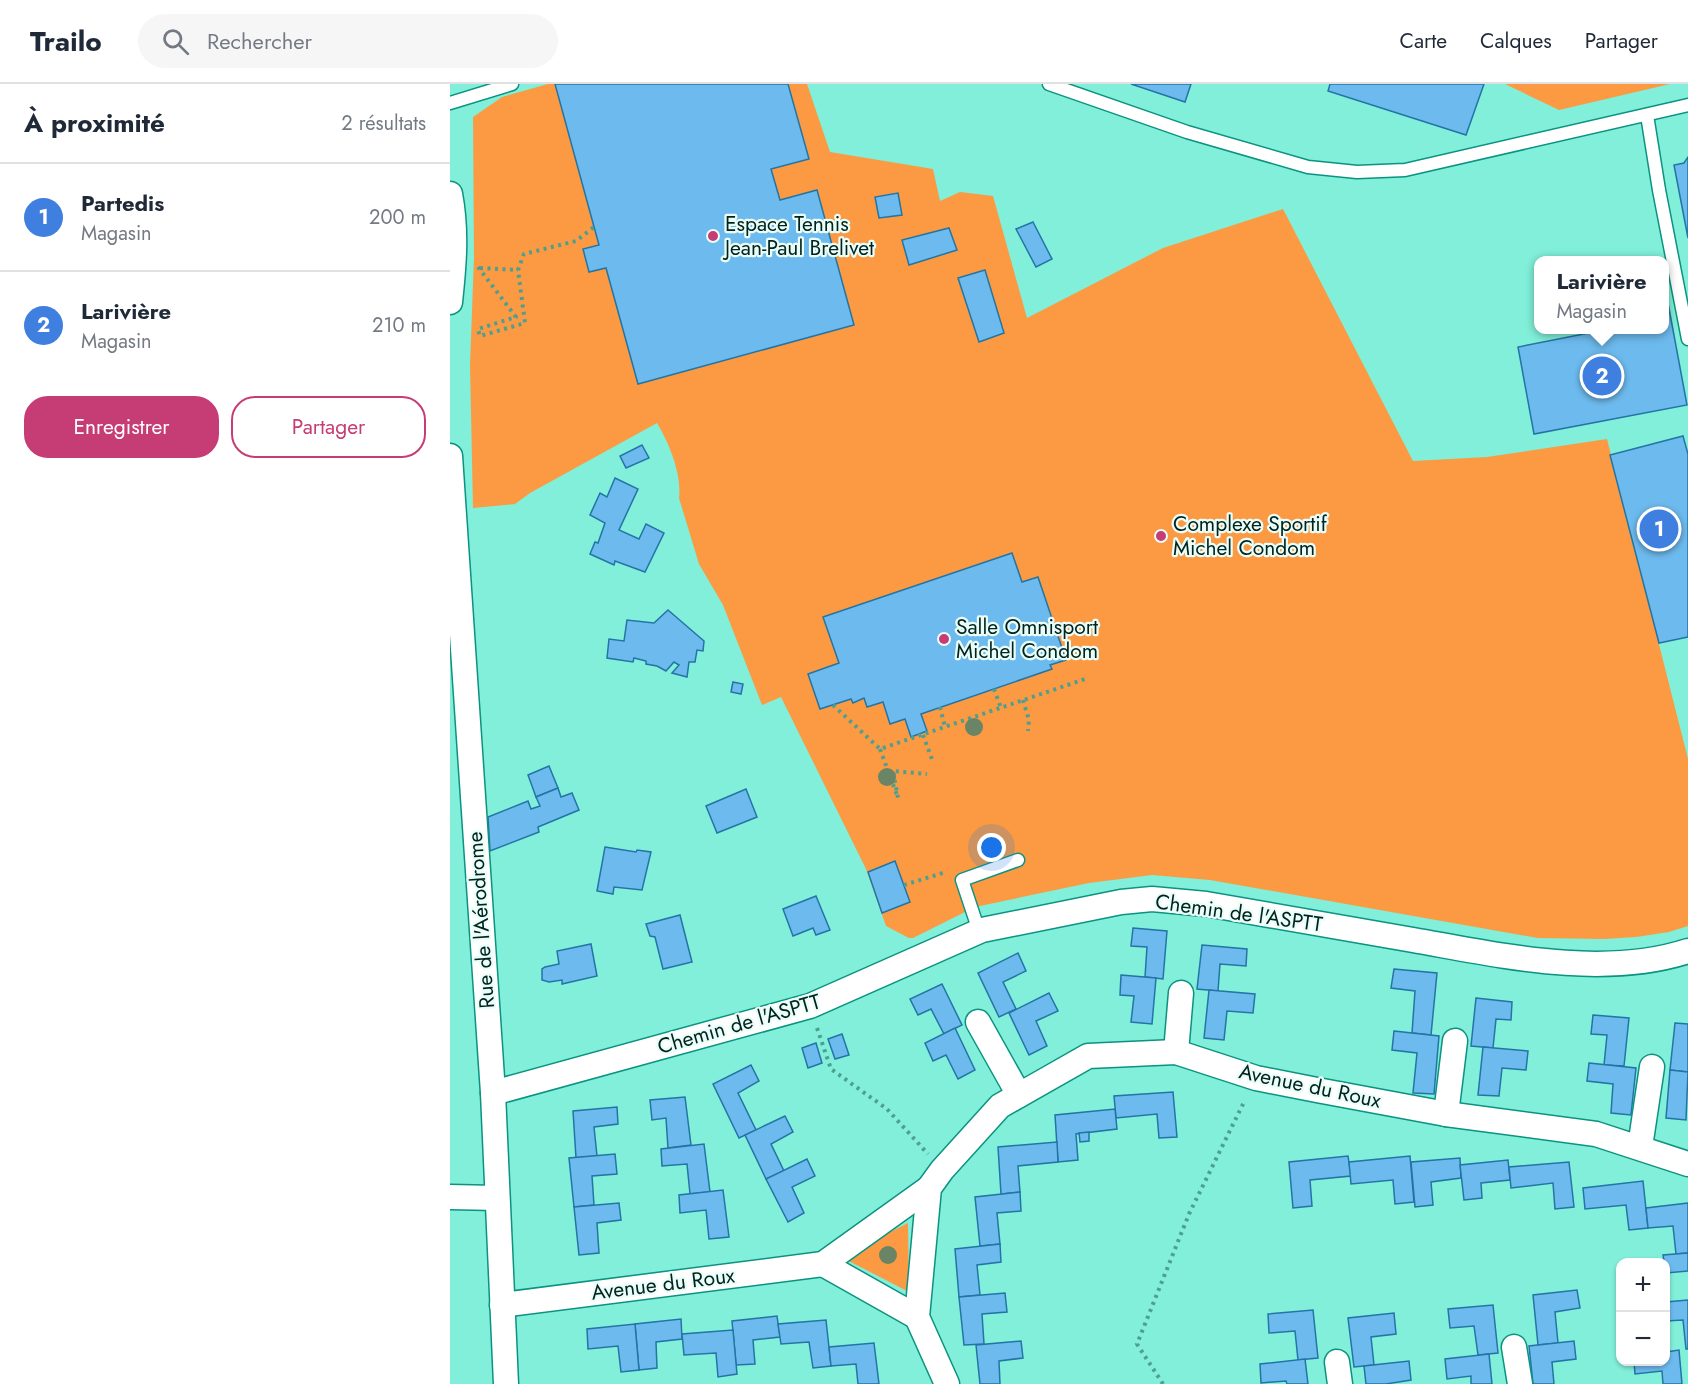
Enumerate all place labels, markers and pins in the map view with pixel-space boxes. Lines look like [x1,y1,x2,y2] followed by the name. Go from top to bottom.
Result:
[722,209,874,263] place label: Espace Tennis Jean-Paul Brelivet
[706,229,720,243] marker: Espace Tennis Jean-Paul Brelivet
[1582,354,1622,398] pin: 2
[1640,506,1678,552] pin: 1
[1173,509,1328,563] place label: Complexe Sportif Michel Condom
[1154,529,1168,543] marker: Complexe Sportif Michel Condom
[956,612,1098,666] place label: Salle Omnisport Michel Condom
[937,632,951,646] marker: Salle Omnisport Michel Condom

